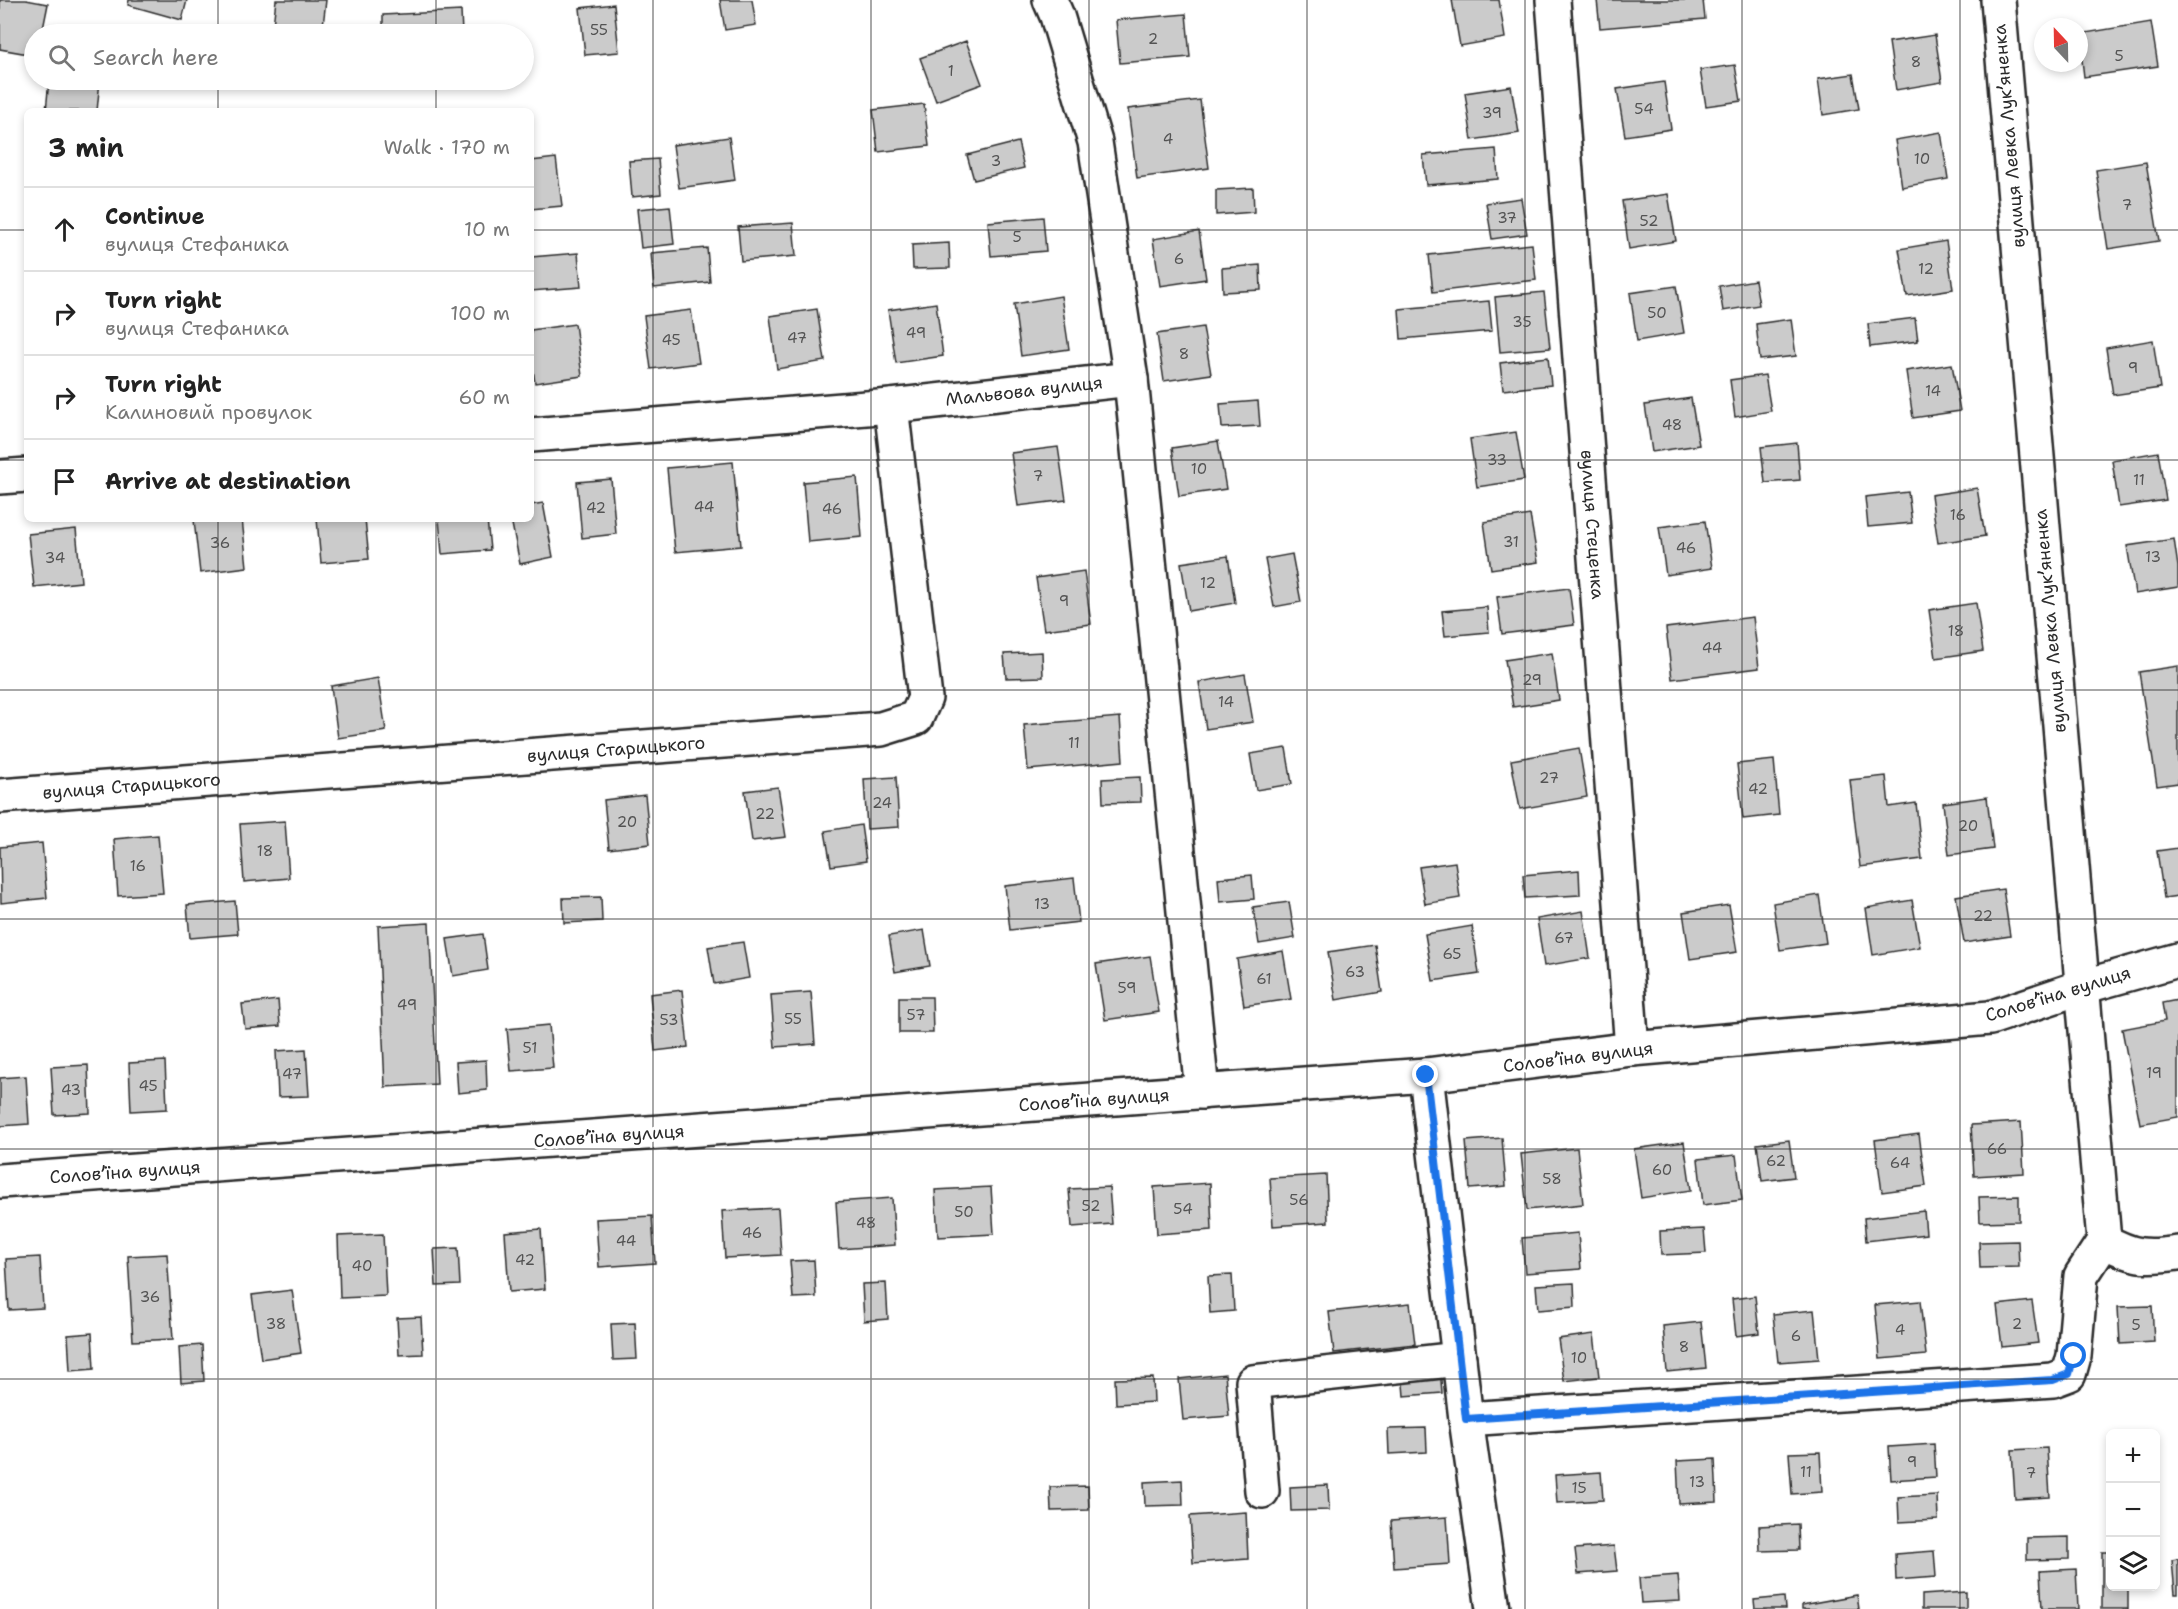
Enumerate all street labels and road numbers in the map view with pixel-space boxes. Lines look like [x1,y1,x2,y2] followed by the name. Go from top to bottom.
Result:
[1987,23,2031,249] street label: вулиця Левка Лукʼяненка
[944,370,1104,412] street label: Мальвова вулиця
[1575,449,1610,600] street label: вулиця Стеценка
[2028,508,2072,734] street label: вулиця Левка Лукʼяненка
[526,730,706,768] street label: вулиця Старицького
[42,767,222,805] street label: вулиця Старицького
[1982,960,2134,1028] street label: Соловʼїна вулиця
[1501,1036,1655,1078] street label: Соловʼїна вулиця
[1018,1083,1170,1117] street label: Соловʼїна вулиця
[533,1119,685,1153] street label: Соловʼїна вулиця
[49,1155,201,1189] street label: Соловʼїна вулиця

